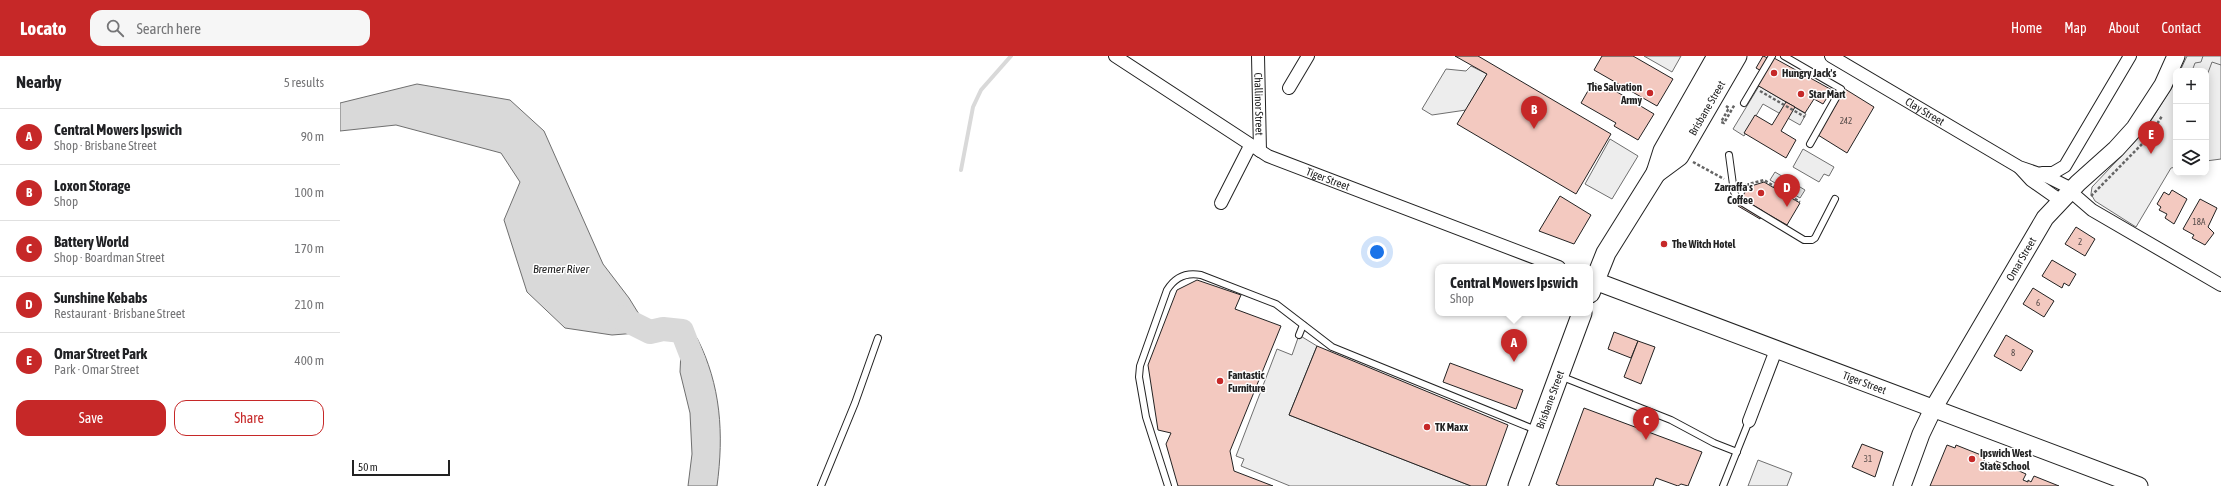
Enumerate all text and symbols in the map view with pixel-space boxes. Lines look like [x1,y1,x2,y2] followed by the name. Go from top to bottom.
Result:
[90,10,370,46] search box
[20,17,66,39] text: Locato
[104,17,126,39] icon: search
[136,20,201,37] text: Search here
[2011,20,2042,36] text: Home
[2064,20,2087,36] text: Map
[2109,20,2140,36] text: About
[2162,20,2201,36] text: Contact
[1782,67,1836,79] place label: Hungry Jack's
[1769,68,1779,78] marker: Hungry Jack's
[2173,68,2209,176] map controls
[2173,68,2209,104] button: +
[16,72,62,92] text: Nearby
[1252,72,1266,136] street label: Challinor Street
[284,75,324,90] text: 5 results
[1686,79,1727,138] street label: Brisbane Street
[1587,81,1642,106] place label: The Salvation Army
[1645,88,1655,98] marker: The Salvation Army
[1809,88,1846,100] place label: Star Mart
[1796,89,1806,99] marker: Star Mart
[1903,95,1947,128] street label: Clay Street
[1521,96,1547,129] pin: B
[2173,104,2209,140] button: −
[1840,116,1852,126] house number: 242
[54,121,182,138] text: Central Mowers Ipswich
[2138,121,2164,154] pin: E
[26,129,32,144] text: A
[301,129,324,144] text: 90 m
[54,138,157,153] text: Shop · Brisbane Street
[2173,140,2209,176] button: layers
[1305,165,1351,193] street label: Tiger Street
[1774,174,1800,207] pin: D
[54,177,131,194] text: Loxon Storage
[1715,181,1753,206] place label: Zarraffa's Coffee
[26,185,32,200] text: B
[295,185,324,200] text: 100 m
[1756,188,1766,198] marker: Zarraffa's Coffee
[54,194,78,209] text: Shop
[2193,217,2206,227] house number: 18A
[54,233,129,250] text: Battery World
[2004,235,2038,283] street label: Omar Street
[2078,237,2082,247] house number: 2
[1672,238,1737,250] place label: The Witch Hotel
[1659,239,1669,249] marker: The Witch Hotel
[26,241,32,256] text: C
[295,241,324,256] text: 170 m
[1367,242,1387,262] your location
[54,250,165,265] text: Shop · Boardman Street
[533,262,590,276] water label: Bremer River
[1435,264,1593,316] popup
[1450,274,1578,291] text: Central Mowers Ipswich
[54,289,147,306] text: Sunshine Kebabs
[1450,291,1474,306] text: Shop
[25,297,33,312] text: D
[295,297,324,312] text: 210 m
[2036,298,2040,308] house number: 6
[54,306,185,321] text: Restaurant · Brisbane Street
[1501,329,1527,362] pin: A
[54,345,147,362] text: Omar Street Park
[2011,348,2015,358] house number: 8
[26,353,32,368] text: E
[295,353,324,368] text: 400 m
[54,362,139,377] text: Park · Omar Street
[1228,369,1266,394] place label: Fantastic Furniture
[1534,369,1566,431] street label: Brisbane Street
[1841,369,1888,396] street label: Tiger Street
[1215,376,1225,386] marker: Fantastic Furniture
[16,400,166,436] button: Save
[174,400,324,436] button: Share
[1633,407,1659,440] pin: C
[1435,421,1469,433] place label: TK Maxx
[1422,422,1432,432] marker: TK Maxx
[1980,447,2032,472] place label: Ipswich West State School
[1864,454,1872,464] house number: 31
[1967,454,1977,464] marker: Ipswich West State School
[352,458,450,477] scale bar
[358,461,378,473] text: 50 m

